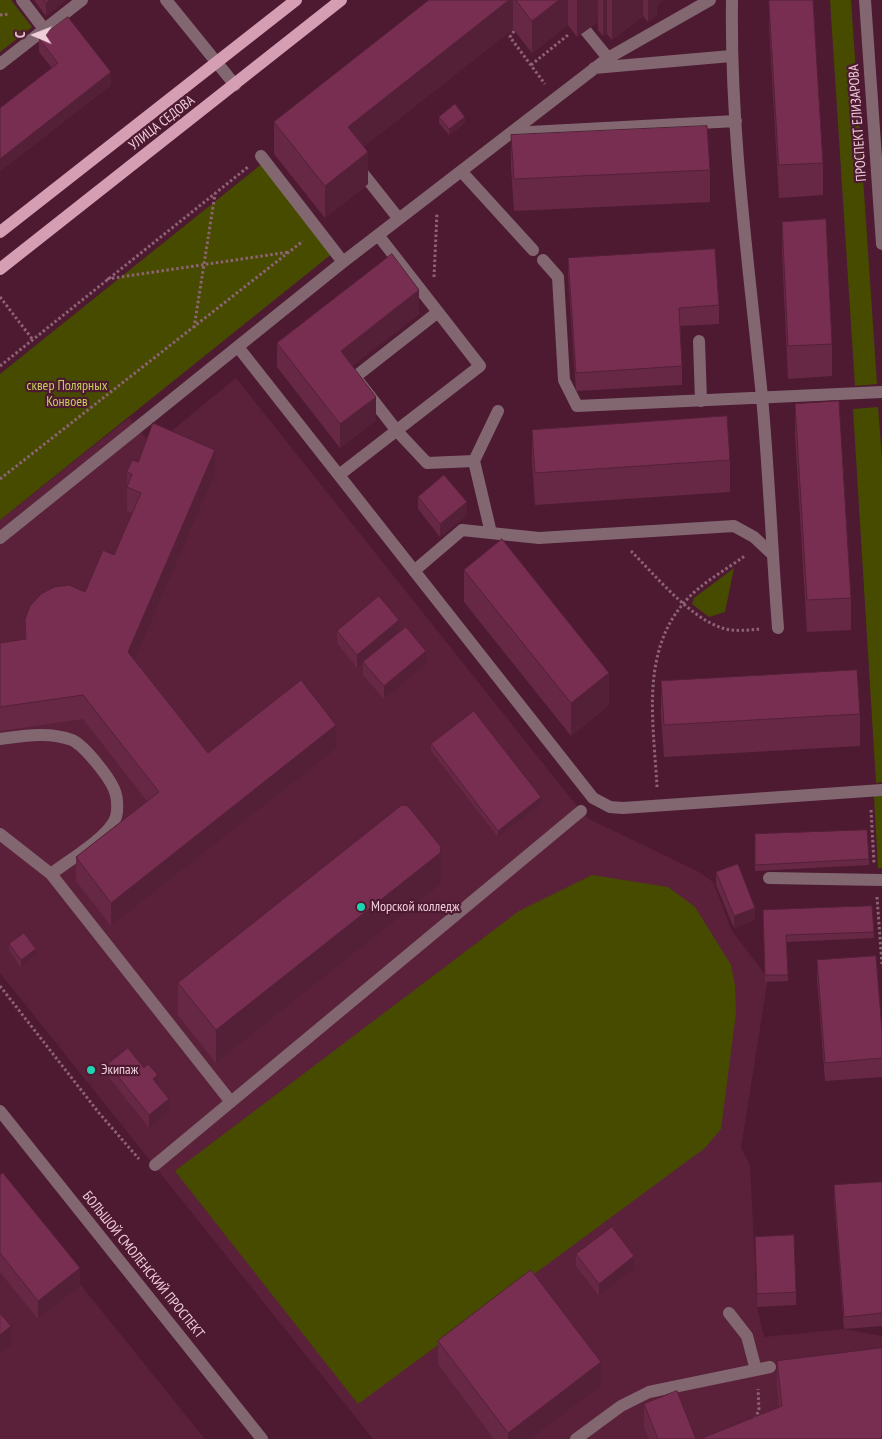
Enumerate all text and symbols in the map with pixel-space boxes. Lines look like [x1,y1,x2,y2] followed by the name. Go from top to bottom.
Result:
[10,10,60,60] north arrow
[11,31,29,38] text: С
[846,64,870,182] street label: ПРОСПЕКТ ЕЛИЗАРОВА
[126,92,198,154] street label: УЛИЦА СЕДОВА
[27,378,107,411] park label: сквер Полярных Конвоев
[371,899,459,915] place label: Морской колледж
[355,901,367,913] marker: Морской колледж
[101,1062,138,1078] place label: Экипаж
[85,1064,97,1076] marker: Экипаж
[78,1188,208,1342] street label: БОЛЬШОЙ СМОЛЕНСКИЙ ПРОСПЕКТ

